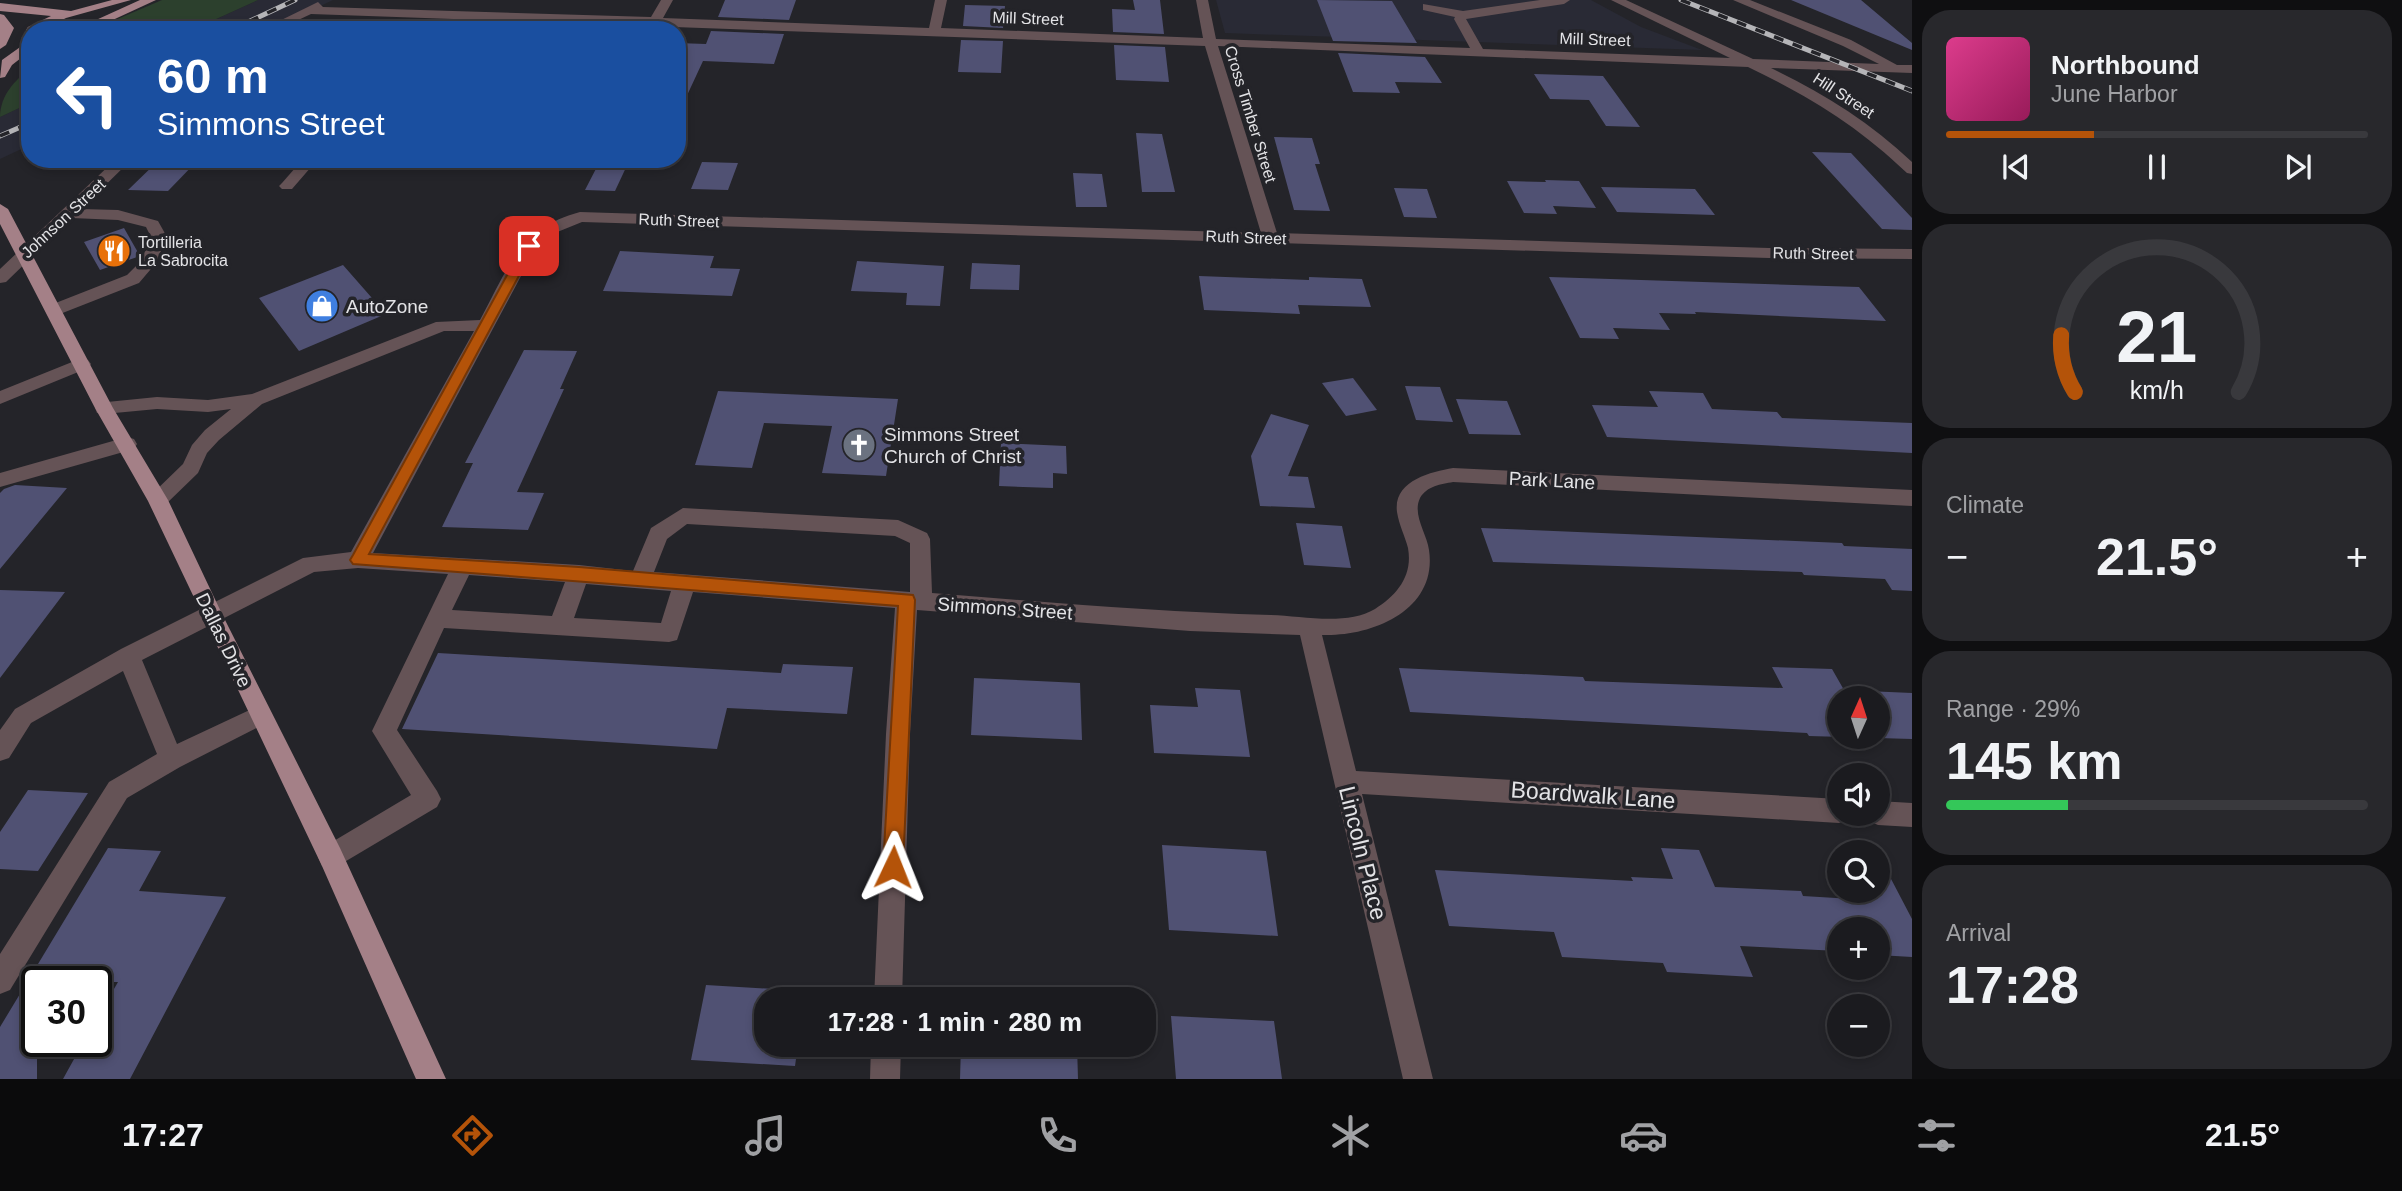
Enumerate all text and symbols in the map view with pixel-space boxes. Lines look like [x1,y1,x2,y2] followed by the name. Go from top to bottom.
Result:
[992,9,1064,28] street label: Mill Street
[1559,30,1631,49] street label: Mill Street
[1222,44,1280,185] street label: Cross Timber Street
[42,49,133,140] icon: left
[157,49,269,103] text: 60 m
[2051,50,2200,80] text: Northbound
[1810,69,1878,122] street label: Hill Street
[2051,81,2178,107] text: June Harbor
[157,106,385,142] text: Simmons Street
[1997,148,2035,186] icon: previous
[2138,148,2176,186] icon: pause
[2279,148,2317,186] icon: next
[18,175,109,261] street label: Johnson Street
[638,211,720,230] street label: Ruth Street
[499,216,559,276] pin
[510,227,548,265] icon: arrive
[1205,228,1287,247] street label: Ruth Street
[95,232,133,270] restaurant icon: Tortilleria La Sabrocita
[138,234,228,269] place label: Tortilleria La Sabrocita
[1772,244,1854,263] street label: Ruth Street
[303,287,341,325] shop icon: AutoZone
[346,296,428,317] place label: AutoZone
[2117,296,2197,377] text: 21
[2130,375,2184,403] text: km/h
[884,424,1022,467] place label: Simmons Street Church of Christ
[840,426,878,464] church icon: Simmons Street Church of Christ
[1508,468,1596,493] street label: Park Lane
[1946,492,2024,518] text: Climate
[2096,528,2218,586] text: 21.5°
[1946,536,1968,578] text: −
[2346,536,2368,578] text: +
[192,590,255,691] street label: Dallas Drive
[937,593,1074,624] street label: Simmons Street
[1827,686,1890,749] north arrow
[1827,686,1890,1057] map controls
[1946,696,2080,722] text: Range · 29%
[1946,732,2122,790] text: 145 km
[1827,763,1890,826] button: sound
[1510,776,1676,814] street label: Boardwalk Lane
[1334,783,1392,923] street label: Lincoln Place
[856,830,930,904] position arrow
[1827,840,1890,903] button: search
[1827,917,1890,980] button: +
[1946,920,2011,946] text: Arrival
[1946,956,2079,1014] text: 17:28
[21,966,112,1057] speed limit sign: 30
[1827,994,1890,1057] button: −
[828,1007,1082,1037] text: 17:28 · 1 min · 280 m
[448,1111,497,1160] icon: directions
[741,1111,790,1160] icon: music
[1033,1111,1082,1160] icon: phone
[1326,1111,1375,1160] icon: climate
[1619,1111,1668,1160] icon: car
[1912,1111,1961,1160] icon: filters
[122,1117,204,1153] text: 17:27
[2205,1117,2280,1153] text: 21.5°

